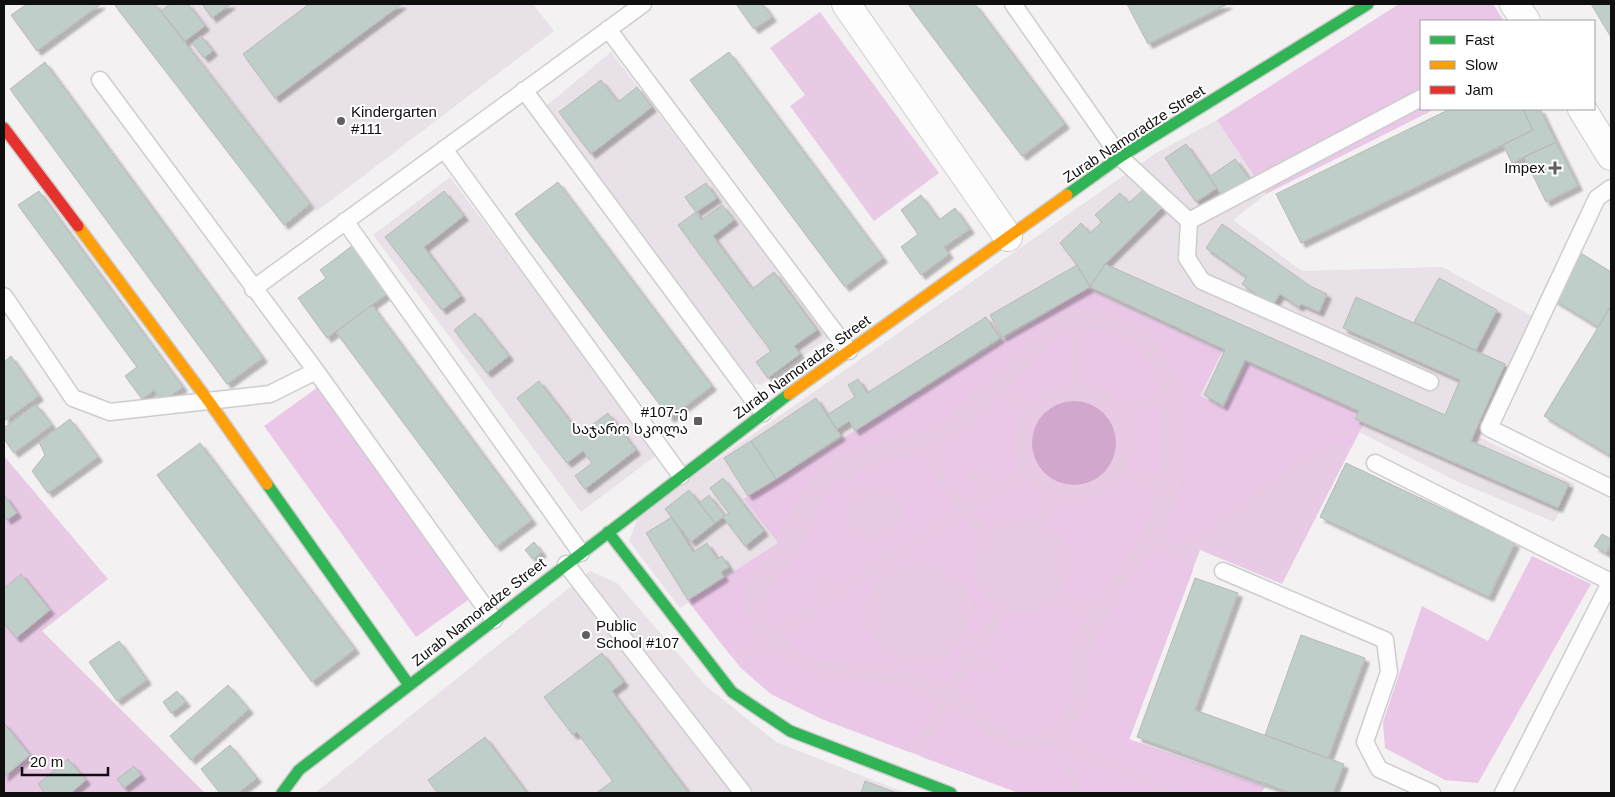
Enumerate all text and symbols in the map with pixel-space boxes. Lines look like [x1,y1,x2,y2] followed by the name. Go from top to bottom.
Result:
[1420,20,1595,110] legend
[1465,31,1495,48] text: Fast
[1465,56,1498,73] text: Slow
[1060,81,1208,186] street label: Zurab Namoradze Street
[1465,81,1493,98] text: Jam
[351,103,437,137] place label: Kindergarten #111
[335,115,347,127] marker: Kindergarten #111
[1504,159,1545,176] place label: Impex
[1549,162,1561,174] marker: Impex
[730,311,874,422] street label: Zurab Namoradze Street
[572,403,688,438] place label: #107-ე საჯარო სკოლა
[692,415,704,427] marker: #107-ე საჯარო სკოლა
[408,554,550,669] street label: Zurab Namoradze Street
[596,617,679,651] place label: Public School #107
[580,629,592,641] marker: Public School #107
[22,744,109,776] scale bar
[30,753,63,770] text: 20 m

